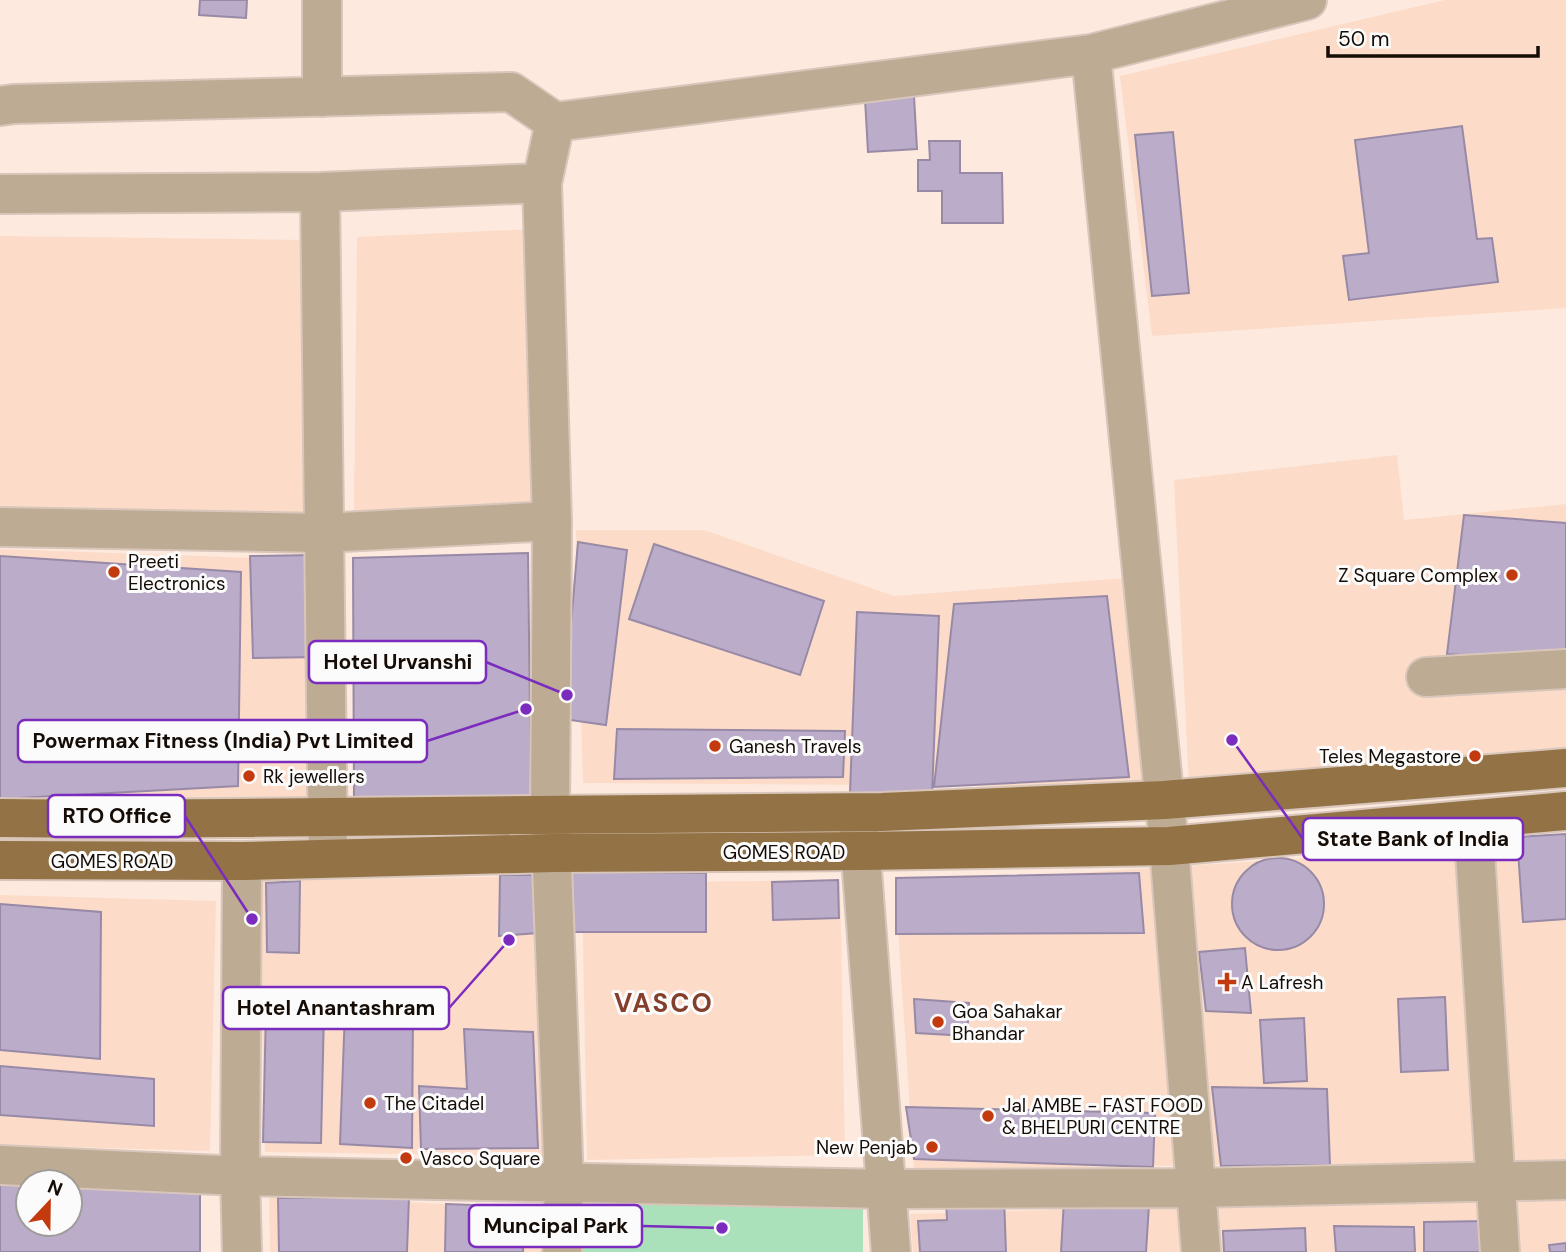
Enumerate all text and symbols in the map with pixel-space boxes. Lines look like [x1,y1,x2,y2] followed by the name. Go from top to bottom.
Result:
[1328,14,1538,58] scale bar
[1338,25,1389,53] text: 50 m
[128,549,226,596] place label: Preeti Electronics
[1338,563,1499,588] place label: Z Square Complex
[106,564,122,580] marker: Preeti Electronics
[1504,567,1520,583] marker: Z Square Complex
[309,641,486,683] callout: Hotel Urvanshi
[324,648,472,676] text: Hotel Urvanshi
[18,720,427,762] callout: Powermax Fitness (India) Pvt Limited
[33,727,414,755] text: Powermax Fitness (India) Pvt Limited
[729,734,862,759] place label: Ganesh Travels
[707,738,723,754] marker: Ganesh Travels
[1319,744,1461,769] place label: Teles Megastore
[1467,748,1483,764] marker: Teles Megastore
[263,764,365,789] place label: Rk jewellers
[241,768,257,784] marker: Rk jewellers
[48,795,185,837] callout: RTO Office
[62,802,172,830] text: RTO Office
[1303,818,1523,860] callout: State Bank of India
[1317,825,1509,853] text: State Bank of India
[723,840,845,865] street label: GOMES ROAD
[51,849,173,874] street label: GOMES ROAD
[1241,970,1323,995] place label: A Lafresh
[1219,974,1235,990] marker: A Lafresh
[614,986,714,1020] district label: VASCO
[223,987,449,1029] callout: Hotel Anantashram
[237,994,435,1022] text: Hotel Anantashram
[952,999,1063,1046] place label: Goa Sahakar Bhandar
[930,1014,946,1030] marker: Goa Sahakar Bhandar
[384,1091,484,1116] place label: The Citadel
[1002,1093,1203,1140] place label: JaI AMBE - FAST FOOD & BHELPURI CENTRE
[362,1095,378,1111] marker: The Citadel
[980,1108,996,1124] marker: JaI AMBE - FAST FOOD & BHELPURI CENTRE
[816,1135,918,1160] place label: New Penjab
[924,1139,940,1155] marker: New Penjab
[420,1146,540,1171] place label: Vasco Square
[398,1150,414,1166] marker: Vasco Square
[14,1168,84,1238] north arrow
[44,1174,66,1202] text: N
[469,1205,642,1247] callout: Muncipal Park
[484,1212,628,1240] text: Muncipal Park

